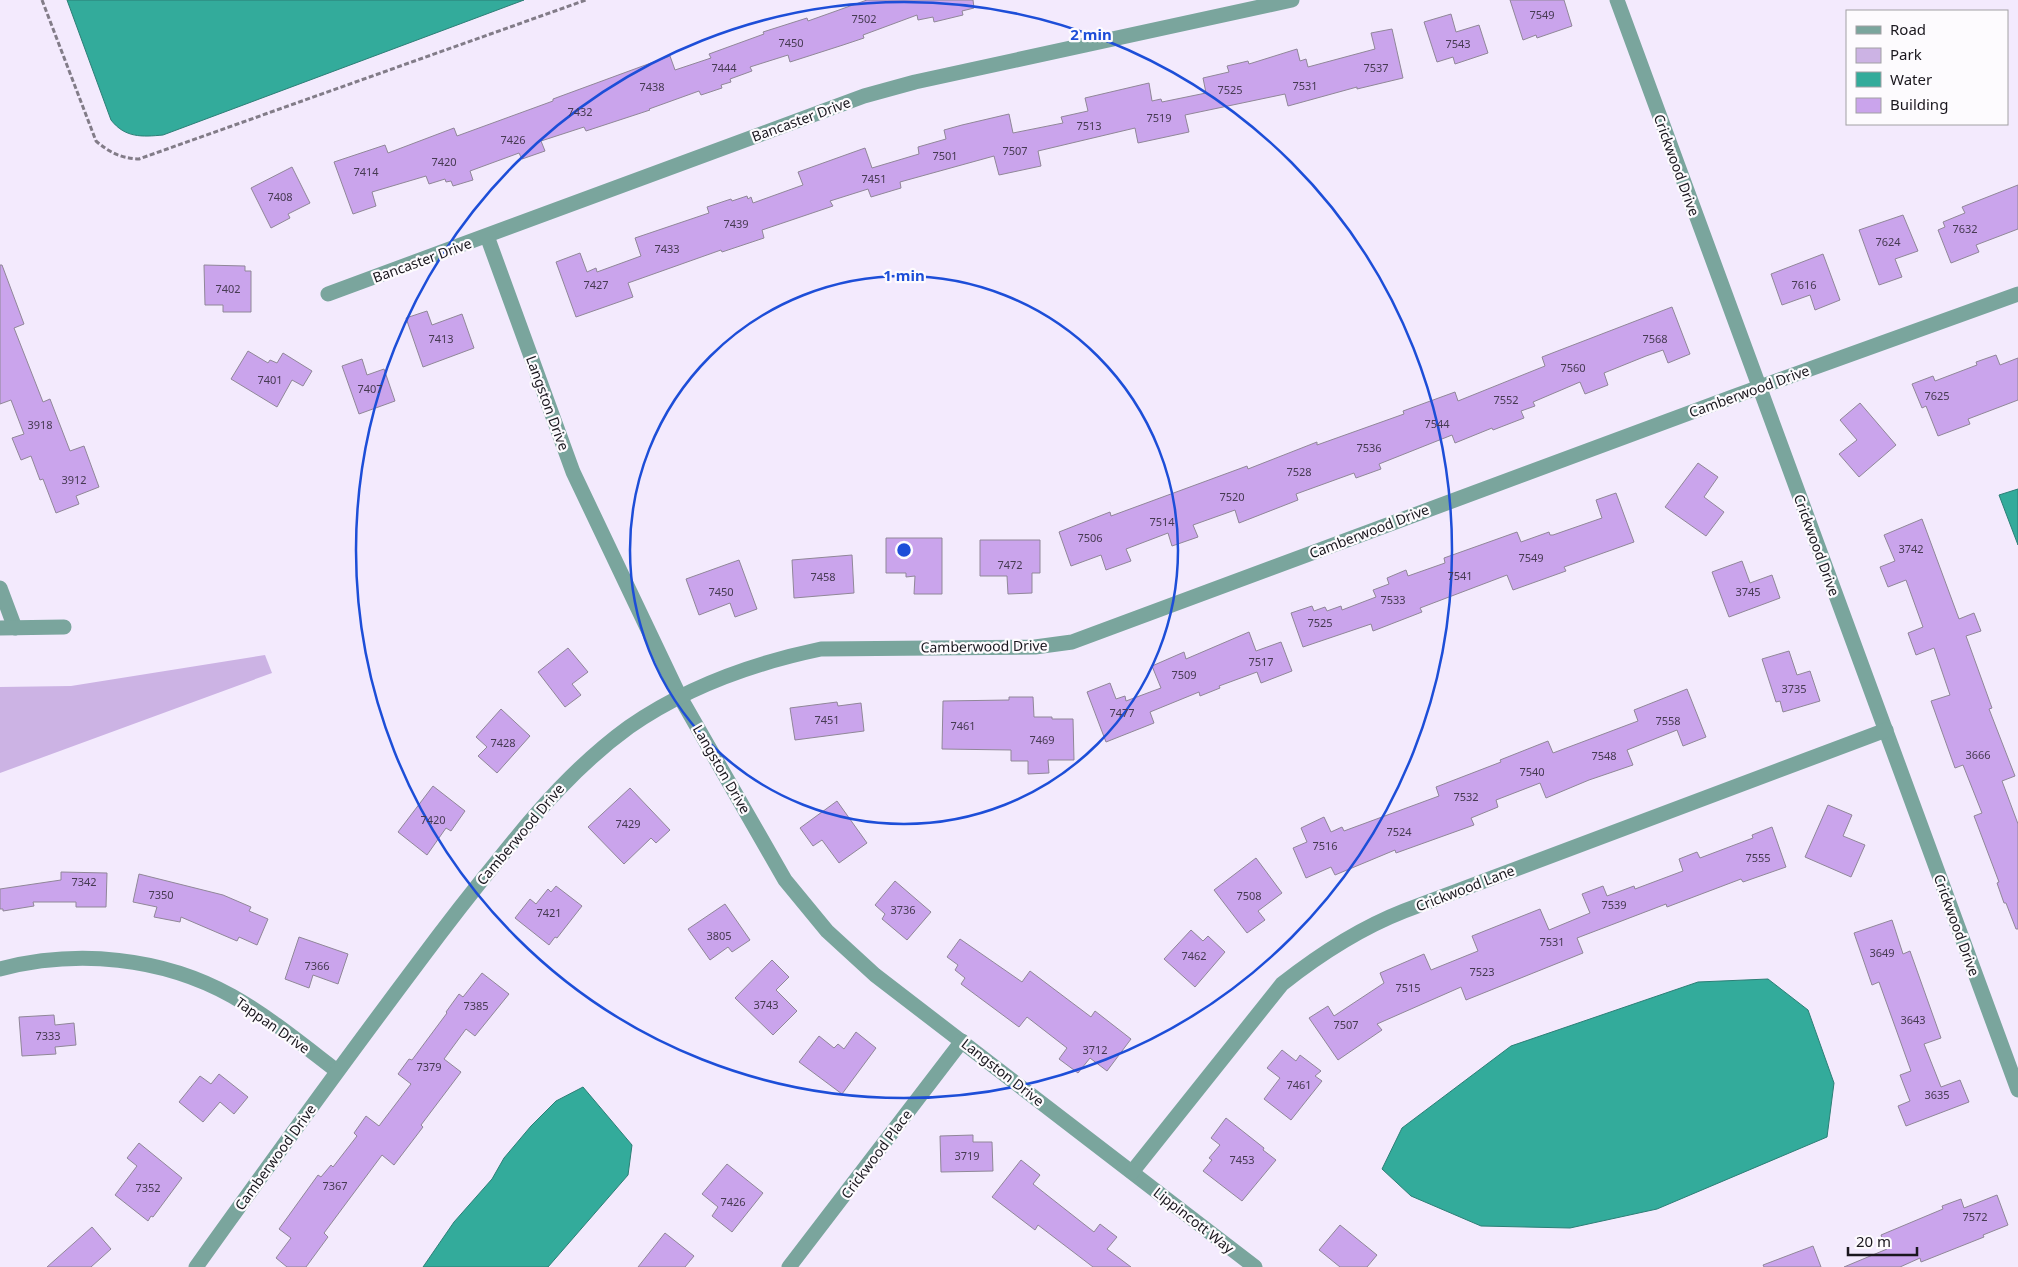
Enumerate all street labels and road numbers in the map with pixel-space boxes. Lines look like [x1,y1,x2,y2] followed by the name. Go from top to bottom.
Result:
[749,92,853,146] street label: Bancaster Drive
[1650,111,1704,219] street label: Crickwood Drive
[370,233,474,287] street label: Bancaster Drive
[522,353,574,453] street label: Langston Drive
[1686,360,1812,422] street label: Camberwood Drive
[1790,491,1844,599] street label: Crickwood Drive
[1306,499,1432,563] street label: Camberwood Drive
[920,635,1048,657] street label: Camberwood Drive
[689,721,755,817] street label: Langston Drive
[472,779,568,889] street label: Camberwood Drive
[1413,860,1517,916] street label: Crickwood Lane
[1930,871,1984,979] street label: Crickwood Drive
[232,992,314,1058] street label: Tappan Drive
[958,1034,1048,1110] street label: Langston Drive
[230,1100,320,1214] street label: Camberwood Drive
[836,1105,916,1203] street label: Crickwood Place
[1150,1183,1239,1258] street label: Lippincott Way

